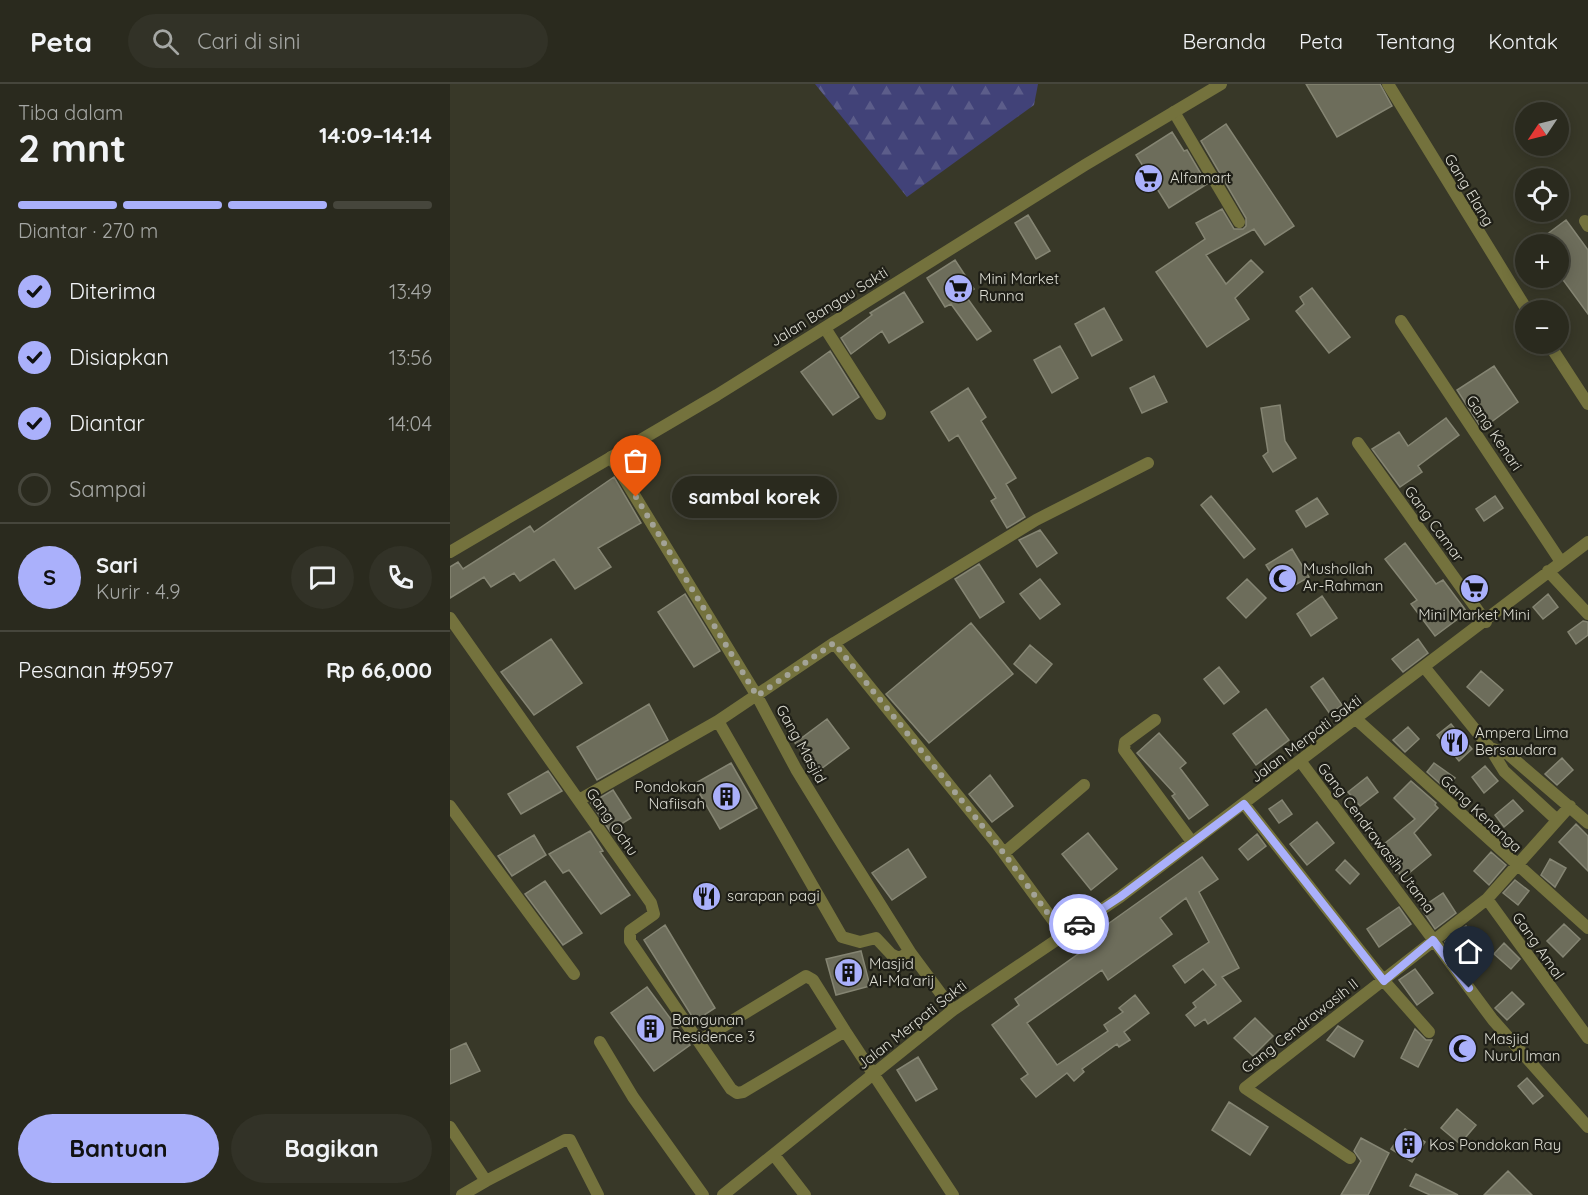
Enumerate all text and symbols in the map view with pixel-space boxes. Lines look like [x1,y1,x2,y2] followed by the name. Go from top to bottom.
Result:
[128,14,548,68] search box
[30,24,92,59] text: Peta
[149,25,182,58] icon: search
[197,27,301,55] text: Cari di sini
[1182,28,1266,54] text: Beranda
[1299,28,1343,54] text: Peta
[1376,28,1455,54] text: Tentang
[1488,28,1558,54] text: Kontak
[18,100,123,125] text: Tiba dalam
[1515,102,1569,156] north arrow
[1515,102,1569,354] map controls
[319,121,432,149] text: 14:09–14:14
[18,123,126,172] text: 2 mnt
[1440,150,1498,229] street label: Gang Elang
[1133,162,1165,194] supermarket icon: Alfamart
[1170,168,1231,187] place label: Alfamart
[1515,168,1569,222] button: locate
[18,218,158,243] text: Diantar · 270 m
[1515,234,1569,288] button: +
[766,263,891,350] street label: Jalan Bangau Sakti
[979,269,1059,305] place label: Mini Market Runna
[942,272,974,304] supermarket icon: Mini Market Runna
[18,275,51,308] icon: check
[69,277,156,305] text: Diterima
[389,279,432,304] text: 13:49
[1515,300,1569,354] button: −
[18,341,51,374] icon: check
[69,343,169,371] text: Disiapkan
[389,345,432,370] text: 13:56
[1462,391,1527,474] street label: Gang Kenari
[18,407,51,440] icon: check
[69,409,145,437] text: Diantar
[388,411,432,436] text: 14:04
[610,435,661,497] pin
[619,444,652,477] icon: bag
[69,475,146,503] text: Sampai
[672,476,837,518] callout: sambal korek
[1400,482,1468,566] street label: Gang Camar
[689,484,820,509] text: sambal korek
[291,546,354,609] button: chat
[369,546,432,609] button: phone
[96,551,138,579] text: Sari
[1303,559,1384,595] place label: Mushollah Ar-Rahman
[1266,562,1298,594] mosque icon: Mushollah Ar-Rahman
[43,563,56,591] text: S
[1458,572,1490,604] supermarket icon: Mini Market Mini
[96,579,180,604] text: Kurir · 4.9
[1418,605,1530,624] place label: Mini Market Mini
[18,656,173,684] text: Pesanan #9597
[326,656,432,684] text: Rp 66,000
[1246,691,1365,787] street label: Jalan Merpati Sakti
[772,701,831,786] street label: Gang Masjid
[1475,723,1569,759] place label: Ampera Lima Bersaudara
[1438,726,1470,758] restaurant icon: Ampera Lima Bersaudara
[1314,759,1439,917] street label: Gang Cendrawasih Utama
[1436,771,1526,856] street label: Gang Kenanga
[635,777,705,813] place label: Pondokan Nafiisah
[710,780,742,812] building icon: Pondokan Nafiisah
[582,784,643,859] street label: Gang Ochu
[690,880,722,912] restaurant icon: sarapan pagi
[727,886,820,905] place label: sarapan pagi
[1049,894,1109,954] courier
[1063,908,1096,941] icon: car
[1508,908,1568,983] street label: Gang Amal
[1443,926,1494,988] pin
[1452,935,1485,968] icon: home
[869,954,935,990] place label: Masjid Al-Ma'arij
[832,957,864,989] building icon: Masjid Al-Ma'arij
[1237,974,1362,1077] street label: Gang Cendrawasih II
[853,976,970,1073] street label: Jalan Merpati Sakti
[672,1010,755,1046] place label: Bangunan Residence 3
[635,1013,667,1045] building icon: Bangunan Residence 3
[1484,1029,1561,1065] place label: Masjid Nurul Iman
[1447,1032,1479,1064] mosque icon: Masjid Nurul Iman
[18,1114,219,1183] button: Bantuan
[231,1114,432,1183] button: Bagikan
[1392,1129,1424,1161] building icon: Kos Pondokan Ray
[1429,1135,1561,1154] place label: Kos Pondokan Ray

